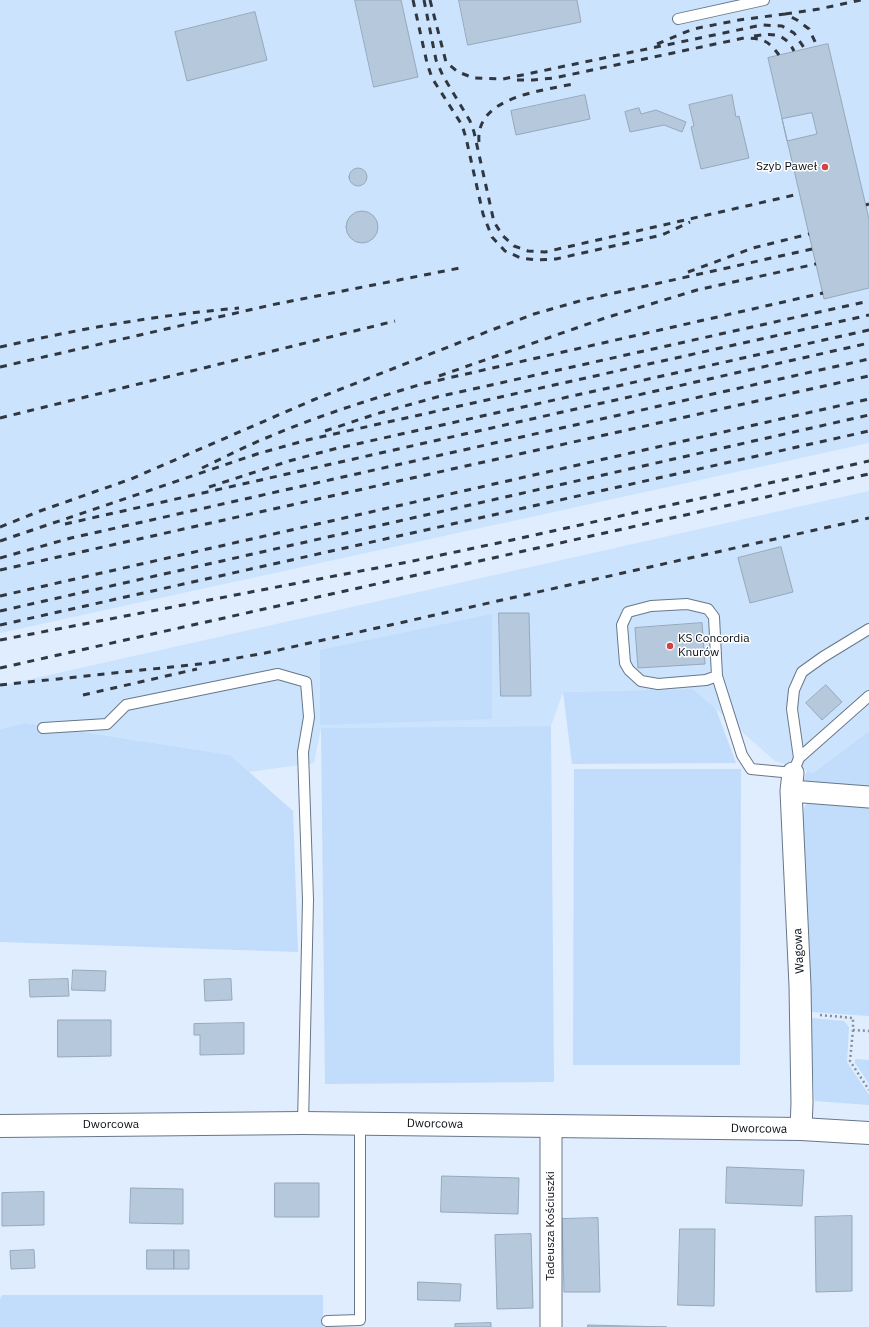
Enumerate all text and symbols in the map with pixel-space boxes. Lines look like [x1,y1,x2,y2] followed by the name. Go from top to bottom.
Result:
[756,160,817,174] place label: Szyb Paweł
[820,162,830,172] marker: Szyb Paweł
[678,632,750,660] place label: KS Concordia Knurów
[665,641,675,651] marker: KS Concordia Knurów
[791,928,807,974] street label: Wagowa
[407,1116,463,1132] street label: Dworcowa
[83,1118,139,1132] street label: Dworcowa
[731,1121,787,1137] street label: Dworcowa
[544,1171,558,1281] street label: Tadeusza Kościuszki

